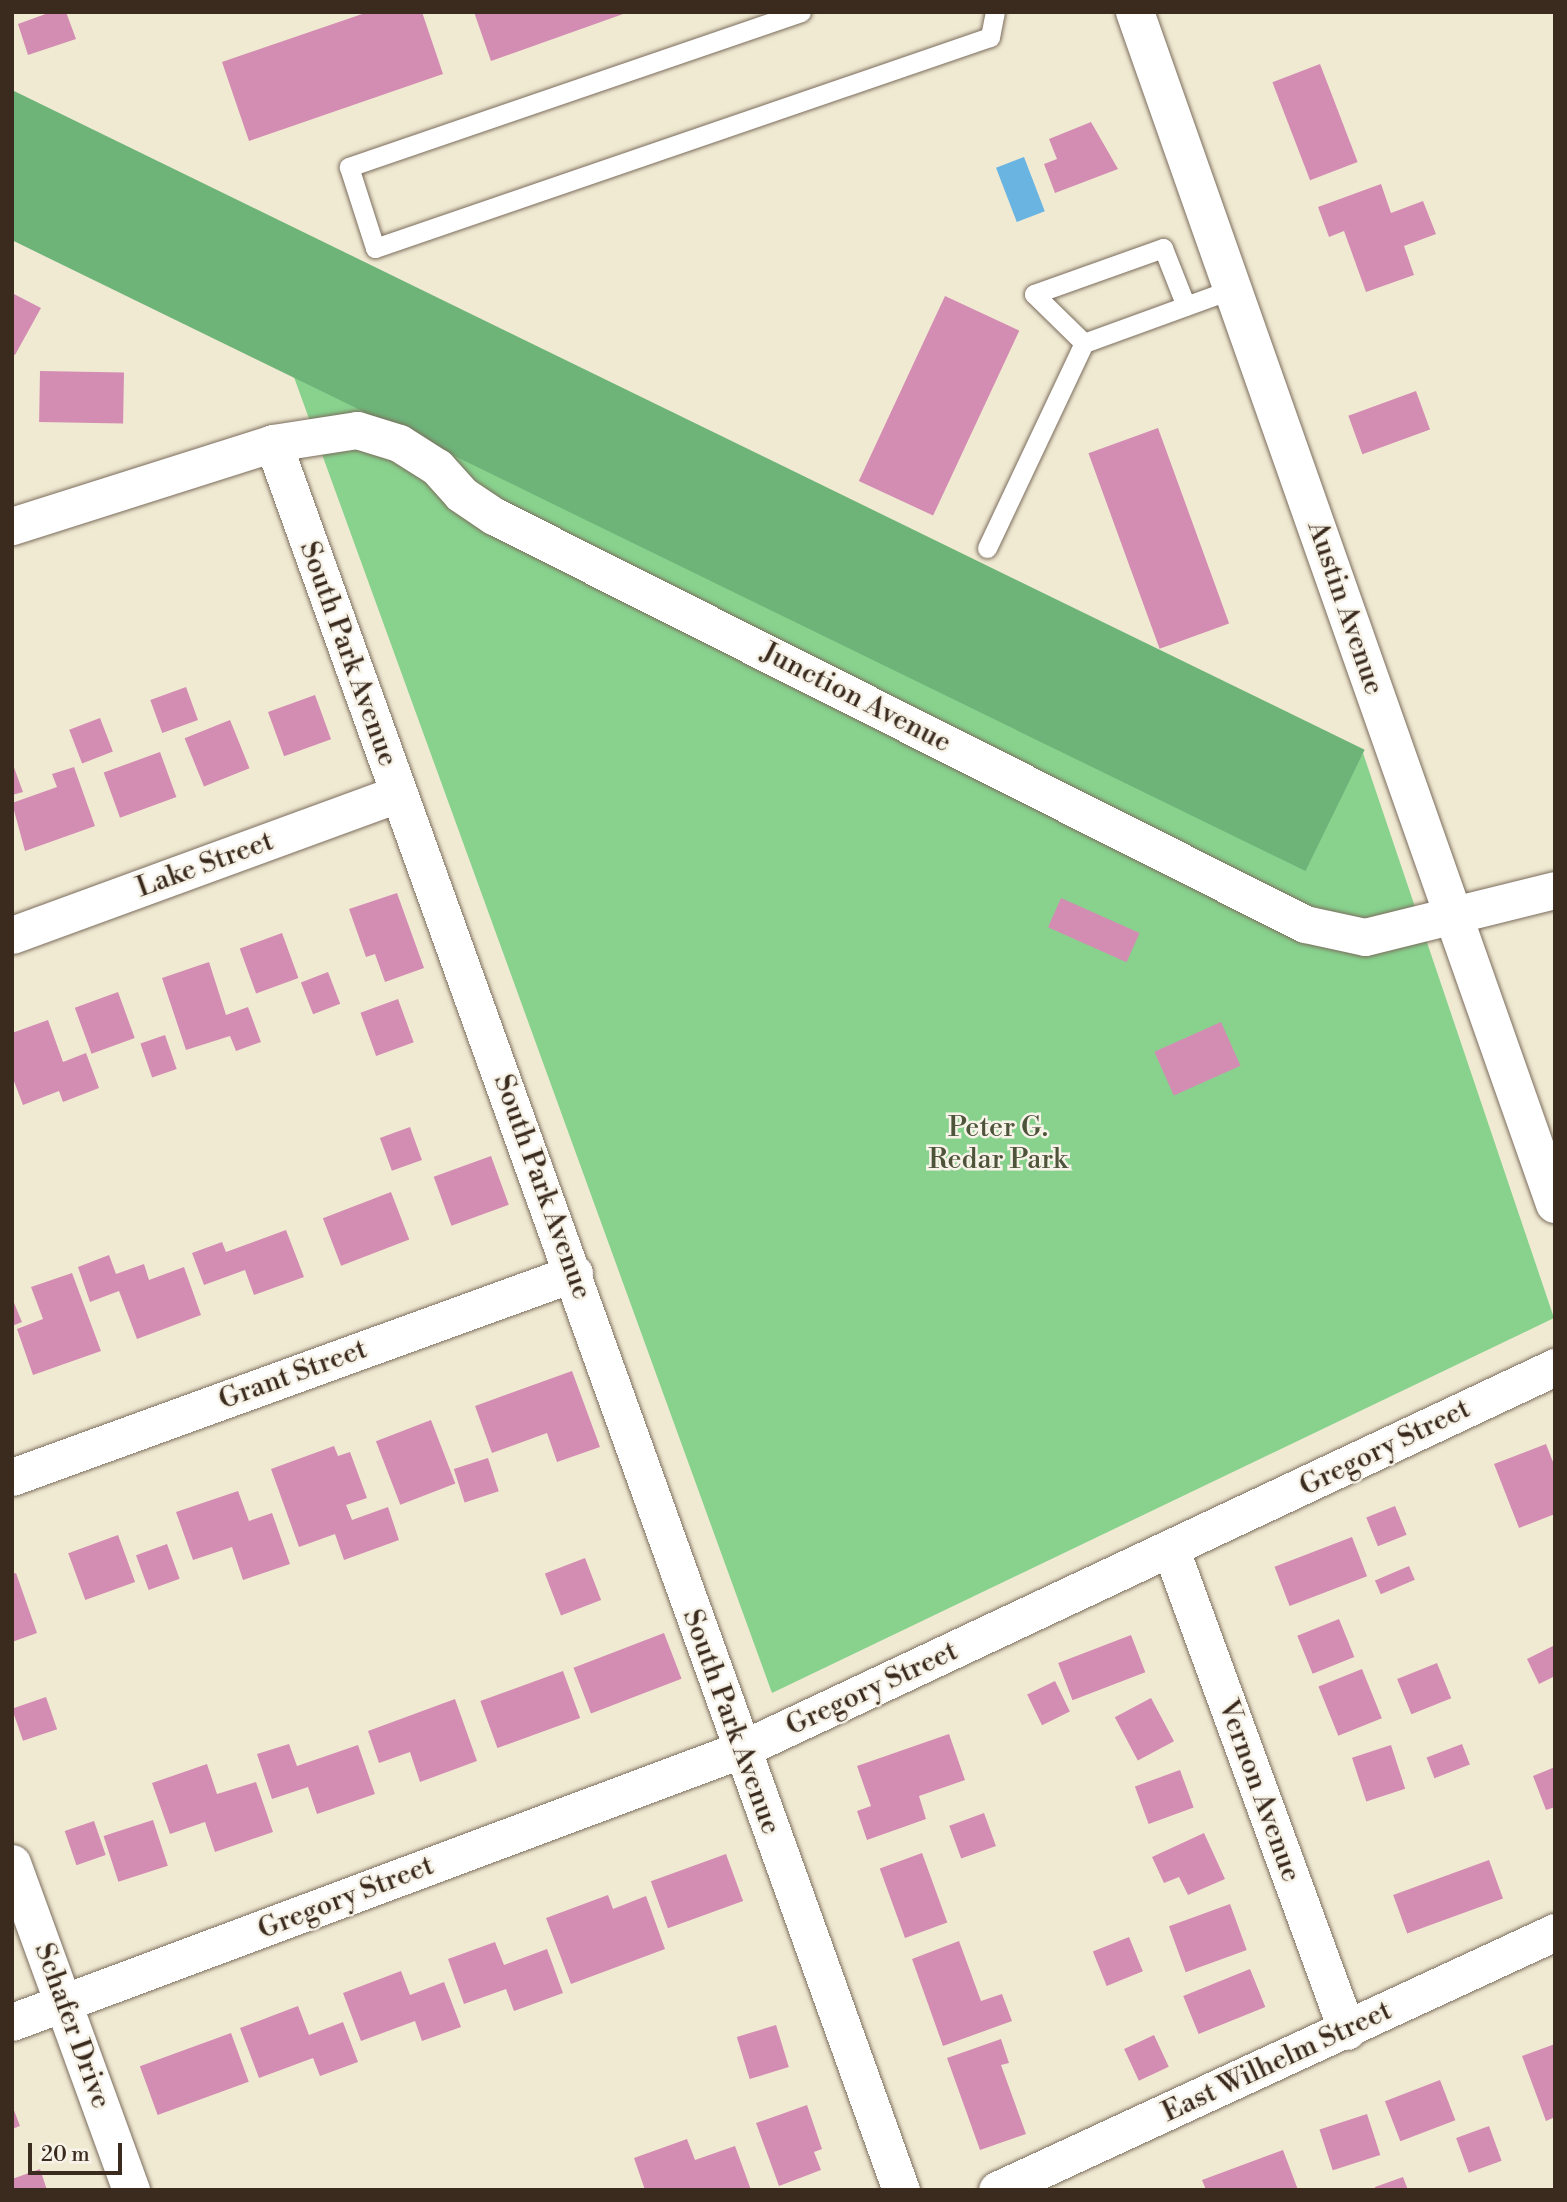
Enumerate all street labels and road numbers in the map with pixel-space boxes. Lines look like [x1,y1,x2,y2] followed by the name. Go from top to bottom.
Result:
[1300,517,1390,699] street label: Austin Avenue
[292,537,404,771] street label: South Park Avenue
[756,636,956,760] street label: Junction Avenue
[132,825,278,905] street label: Lake Street
[486,1070,598,1304] street label: South Park Avenue
[214,1333,372,1417] street label: Grant Street
[1294,1392,1476,1504] street label: Gregory Street
[675,1605,787,1839] street label: South Park Avenue
[781,1635,963,1743] street label: Gregory Street
[1210,1695,1308,1887] street label: Vernon Avenue
[253,1849,439,1947] street label: Gregory Street
[27,1939,117,2113] street label: Schafer Drive
[1157,1994,1397,2130] street label: East Wilhelm Street

